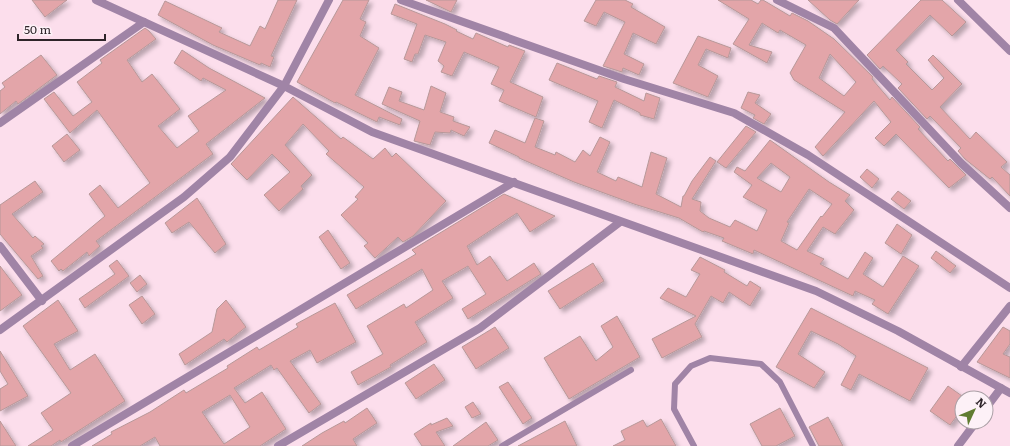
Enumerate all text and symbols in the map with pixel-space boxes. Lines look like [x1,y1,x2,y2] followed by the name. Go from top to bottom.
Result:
[18,16,105,42] scale bar
[24,20,51,38] text: 50 m
[954,390,994,430] north arrow
[973,393,991,411] text: N

